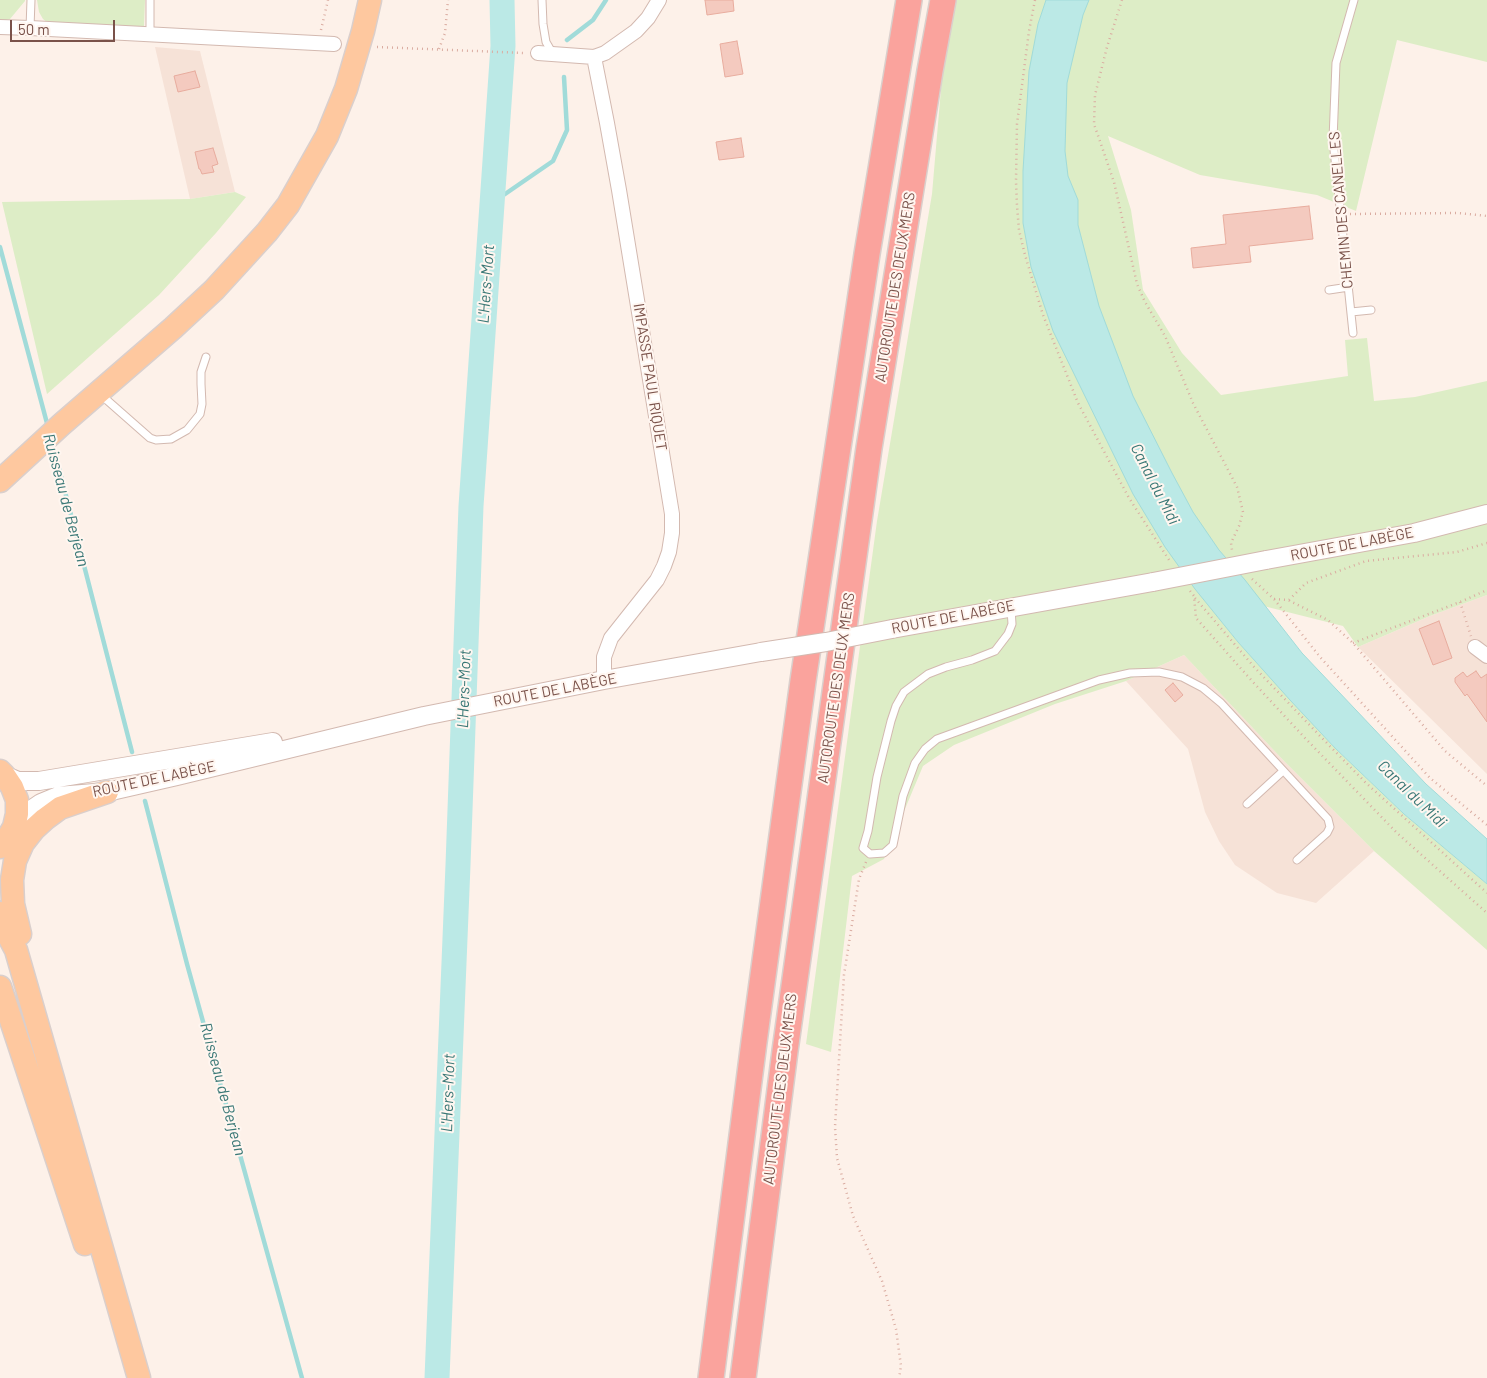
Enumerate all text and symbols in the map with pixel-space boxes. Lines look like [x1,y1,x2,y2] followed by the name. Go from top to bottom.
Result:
[12,10,118,42] scale bar
[18,20,50,38] text: 50 m
[1325,131,1357,289] street label: CHEMIN DES CANELLES
[871,191,919,383] street label: AUTOROUTE DES DEUX MERS
[474,244,498,324] water label: L'Hers-Mort
[629,302,671,452] street label: IMPASSE PAUL RIQUET
[39,431,93,569] water label: Ruisseau de Berjean
[1126,440,1184,528] water label: Canal du Midi
[1289,523,1415,565] street label: ROUTE DE LABÈGE
[814,591,858,785] street label: AUTOROUTE DES DEUX MERS
[890,596,1016,638] street label: ROUTE DE LABÈGE
[453,649,475,729] water label: L'Hers-Mort
[492,669,618,711] street label: ROUTE DE LABÈGE
[1373,756,1451,832] water label: Canal du Midi
[91,757,217,801] street label: ROUTE DE LABÈGE
[759,992,801,1186] street label: AUTOROUTE DES DEUX MERS
[196,1020,250,1158] water label: Ruisseau de Berjean
[437,1053,459,1133] water label: L'Hers-Mort

